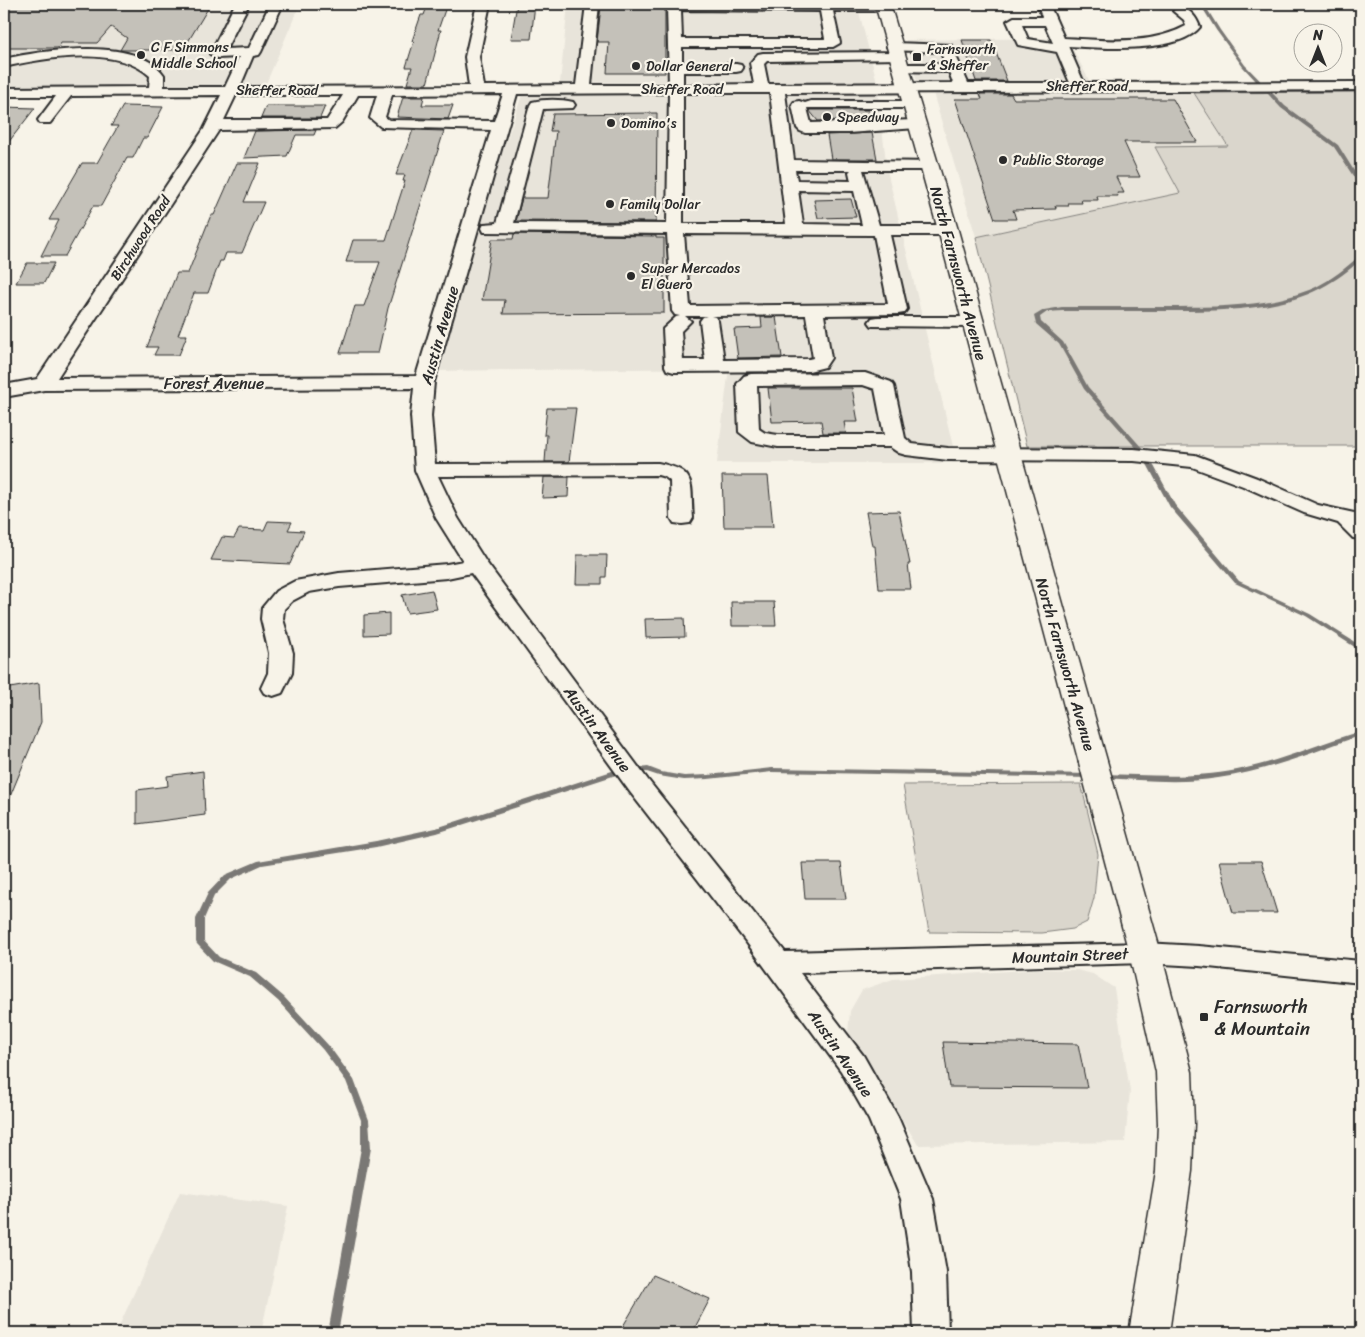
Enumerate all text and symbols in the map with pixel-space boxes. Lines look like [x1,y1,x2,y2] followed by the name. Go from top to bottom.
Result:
[1292,22,1342,72] north arrow
[1312,23,1323,48] text: N
[151,35,238,76] place label: C F Simmons Middle School
[927,37,996,78] place label: Farnsworth & Sheffer
[135,49,147,61] marker: C F Simmons Middle School
[911,51,923,63] marker: Farnsworth & Sheffer
[646,54,734,79] place label: Dollar General
[630,60,642,72] marker: Dollar General
[1046,74,1130,99] street label: Sheffer Road
[641,77,725,102] street label: Sheffer Road
[236,78,320,103] street label: Sheffer Road
[837,105,900,130] place label: Speedway
[621,111,677,136] place label: Domino's
[821,111,833,123] marker: Speedway
[605,117,617,129] marker: Domino's
[1013,148,1104,173] place label: Public Storage
[997,154,1009,166] marker: Public Storage
[921,183,996,364] street label: North Farnsworth Avenue
[103,189,178,286] street label: Birchwood Road
[620,192,701,217] place label: Family Dollar
[604,198,616,210] marker: Family Dollar
[641,256,740,297] place label: Super Mercados El Guero
[625,270,637,282] marker: Super Mercados El Guero
[411,282,467,389] street label: Austin Avenue
[164,369,264,398] street label: Forest Avenue
[1027,574,1104,755] street label: North Farnsworth Avenue
[555,679,639,779] street label: Austin Avenue
[1011,939,1129,972] street label: Mountain Street
[1214,990,1310,1045] place label: Farnsworth & Mountain
[800,1002,881,1104] street label: Austin Avenue
[1198,1011,1210,1023] marker: Farnsworth & Mountain

